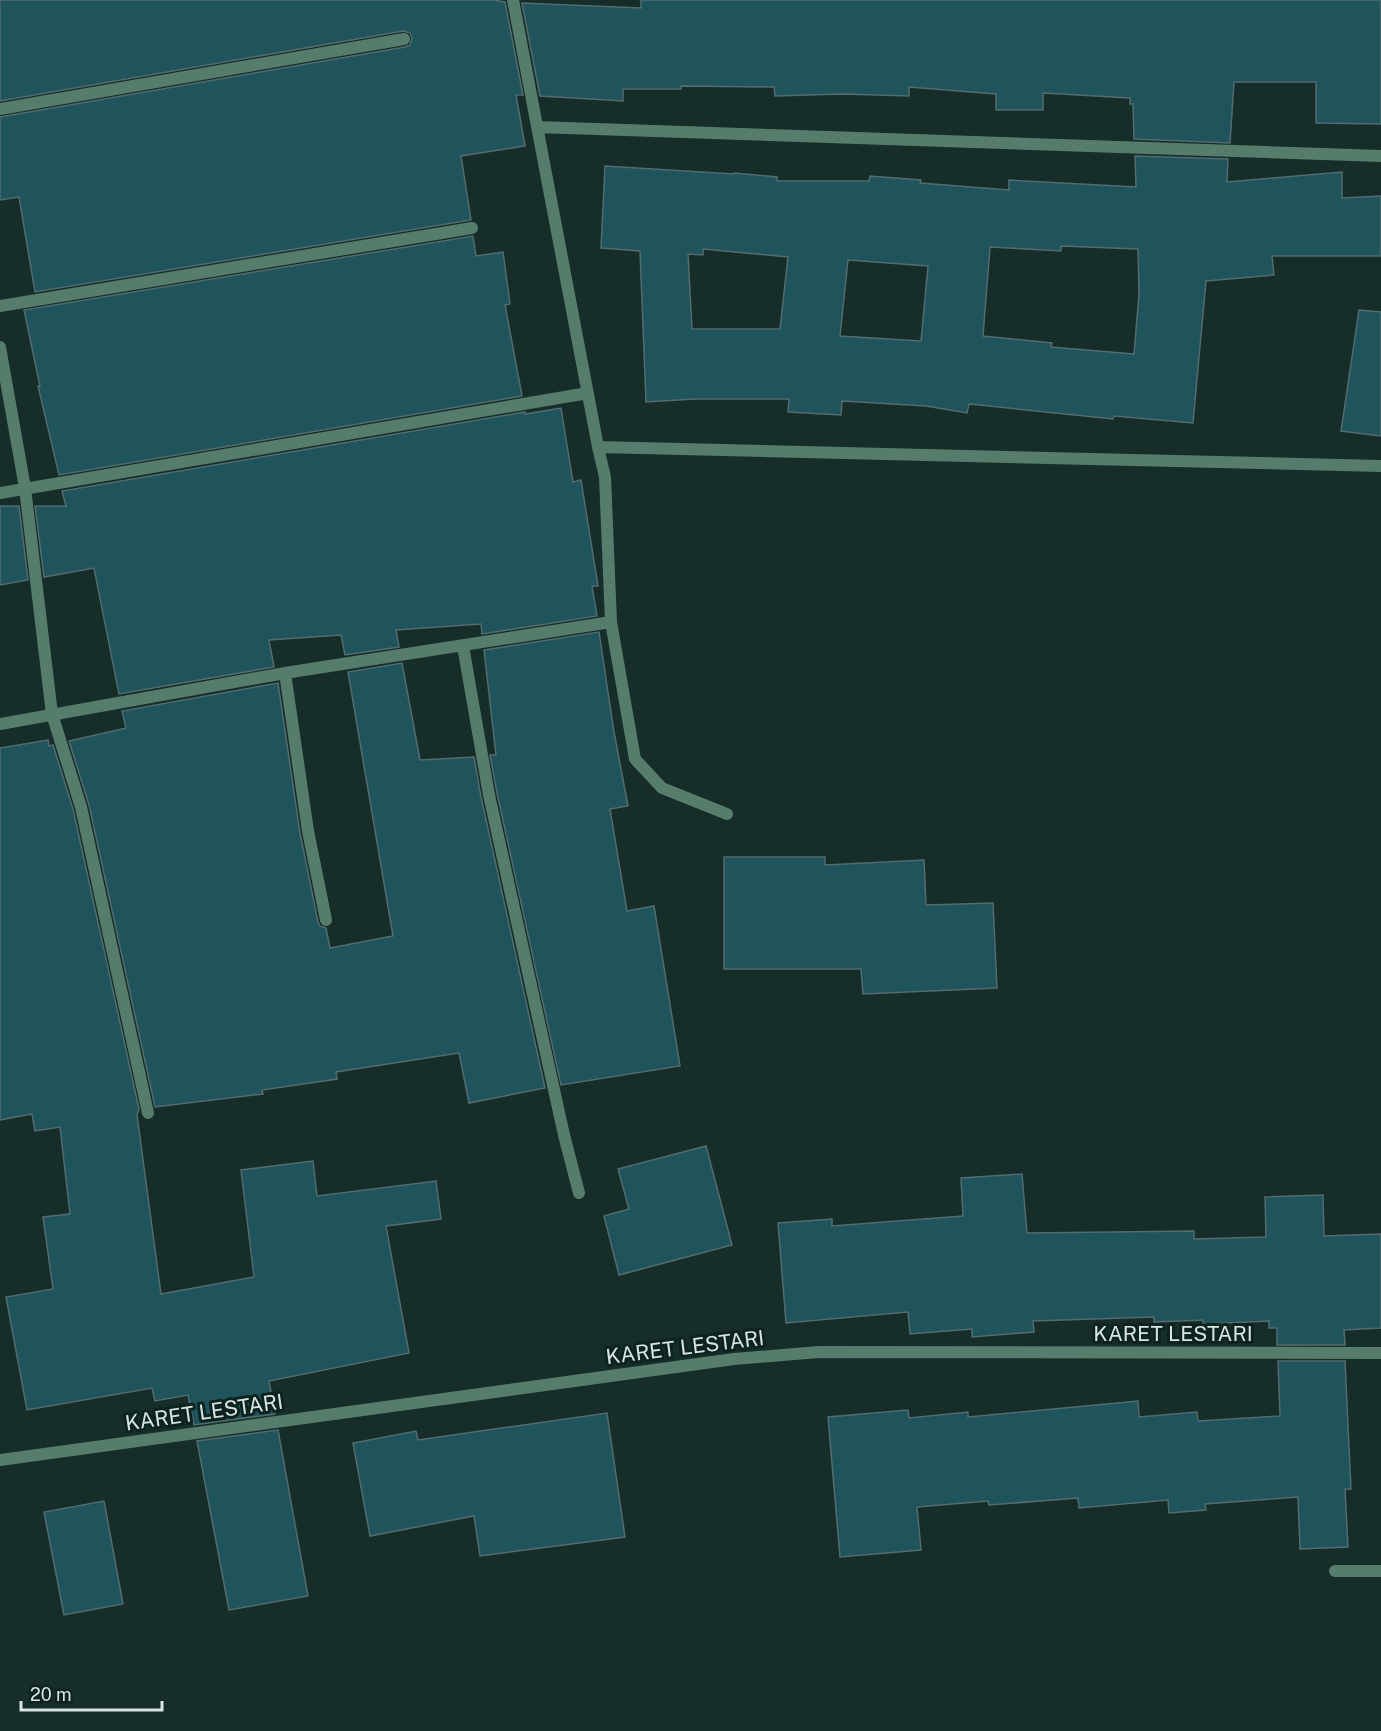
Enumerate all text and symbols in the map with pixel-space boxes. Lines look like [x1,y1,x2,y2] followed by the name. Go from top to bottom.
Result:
[1093,1321,1253,1346] street label: KARET LESTARI
[604,1325,766,1369] street label: KARET LESTARI
[123,1389,285,1435] street label: KARET LESTARI
[21,1674,162,1712] scale bar
[30,1684,72,1705] text: 20 m

